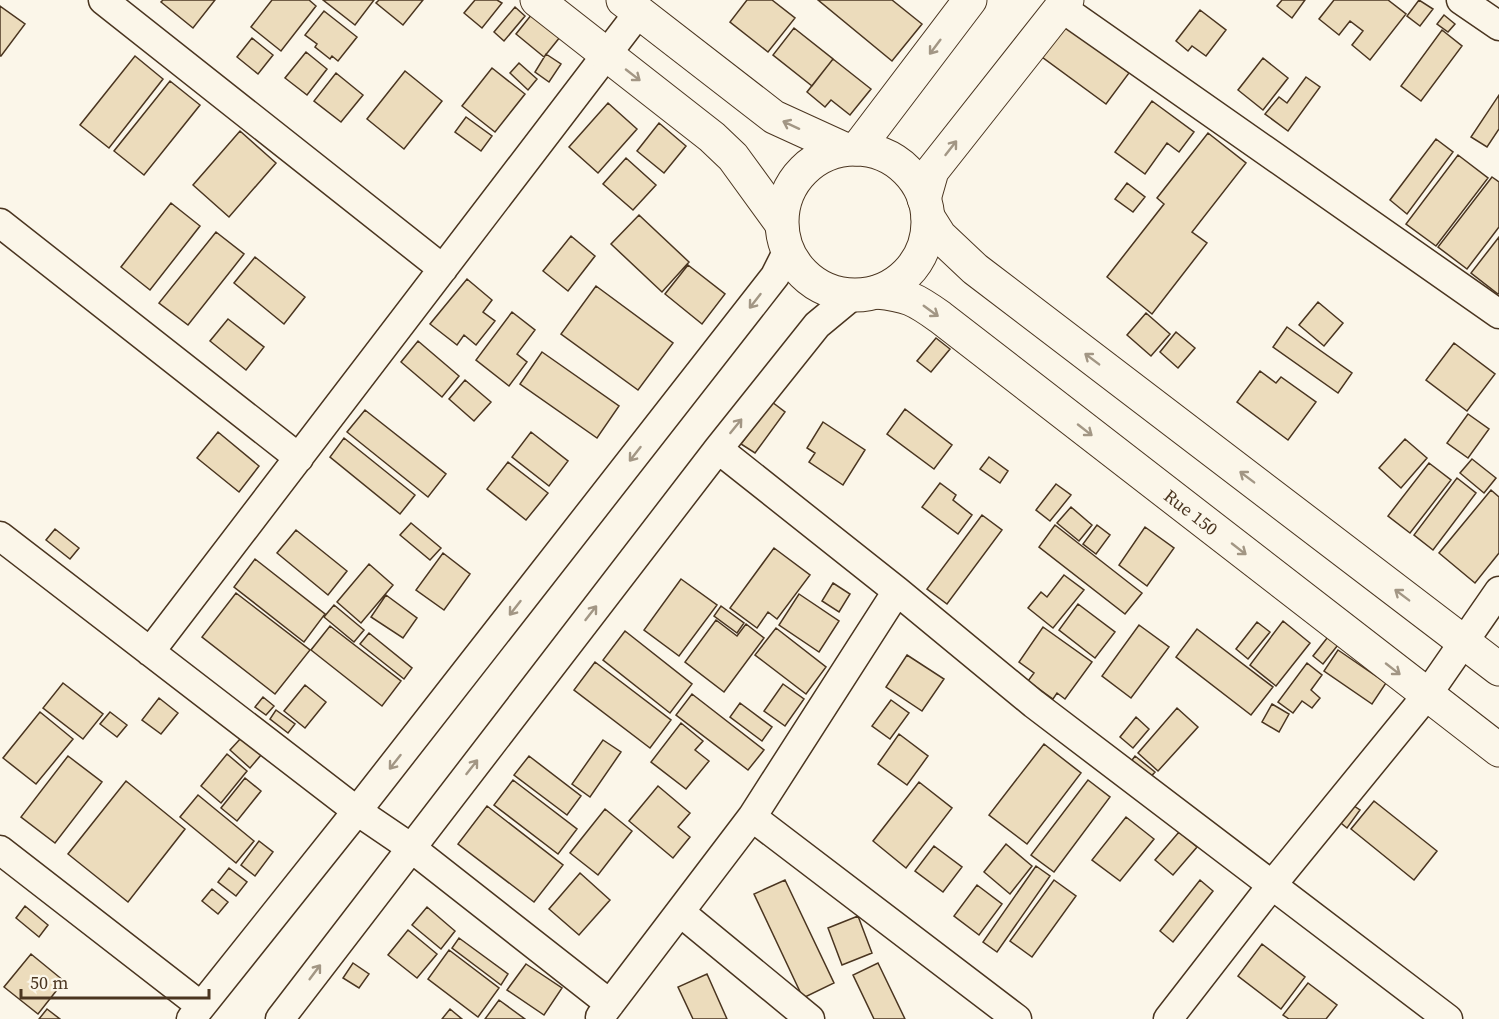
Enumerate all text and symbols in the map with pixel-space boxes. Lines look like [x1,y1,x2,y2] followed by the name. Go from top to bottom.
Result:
[928,38,941,54] one-way arrow
[624,68,640,81] one-way arrow
[782,118,800,130] one-way arrow
[944,140,957,156] one-way arrow
[749,292,762,308] one-way arrow
[922,304,938,317] one-way arrow
[1084,353,1100,366] one-way arrow
[730,418,743,434] one-way arrow
[1077,423,1093,436] one-way arrow
[629,446,642,462] one-way arrow
[1239,471,1255,484] one-way arrow
[1159,483,1224,541] street label: Rue 150
[1231,543,1247,556] one-way arrow
[1394,589,1410,602] one-way arrow
[509,600,522,616] one-way arrow
[584,605,597,621] one-way arrow
[1385,663,1401,675] one-way arrow
[389,754,402,770] one-way arrow
[465,760,478,776] one-way arrow
[21,962,208,1000] scale bar
[309,965,321,981] one-way arrow
[30,970,68,995] text: 50 m

